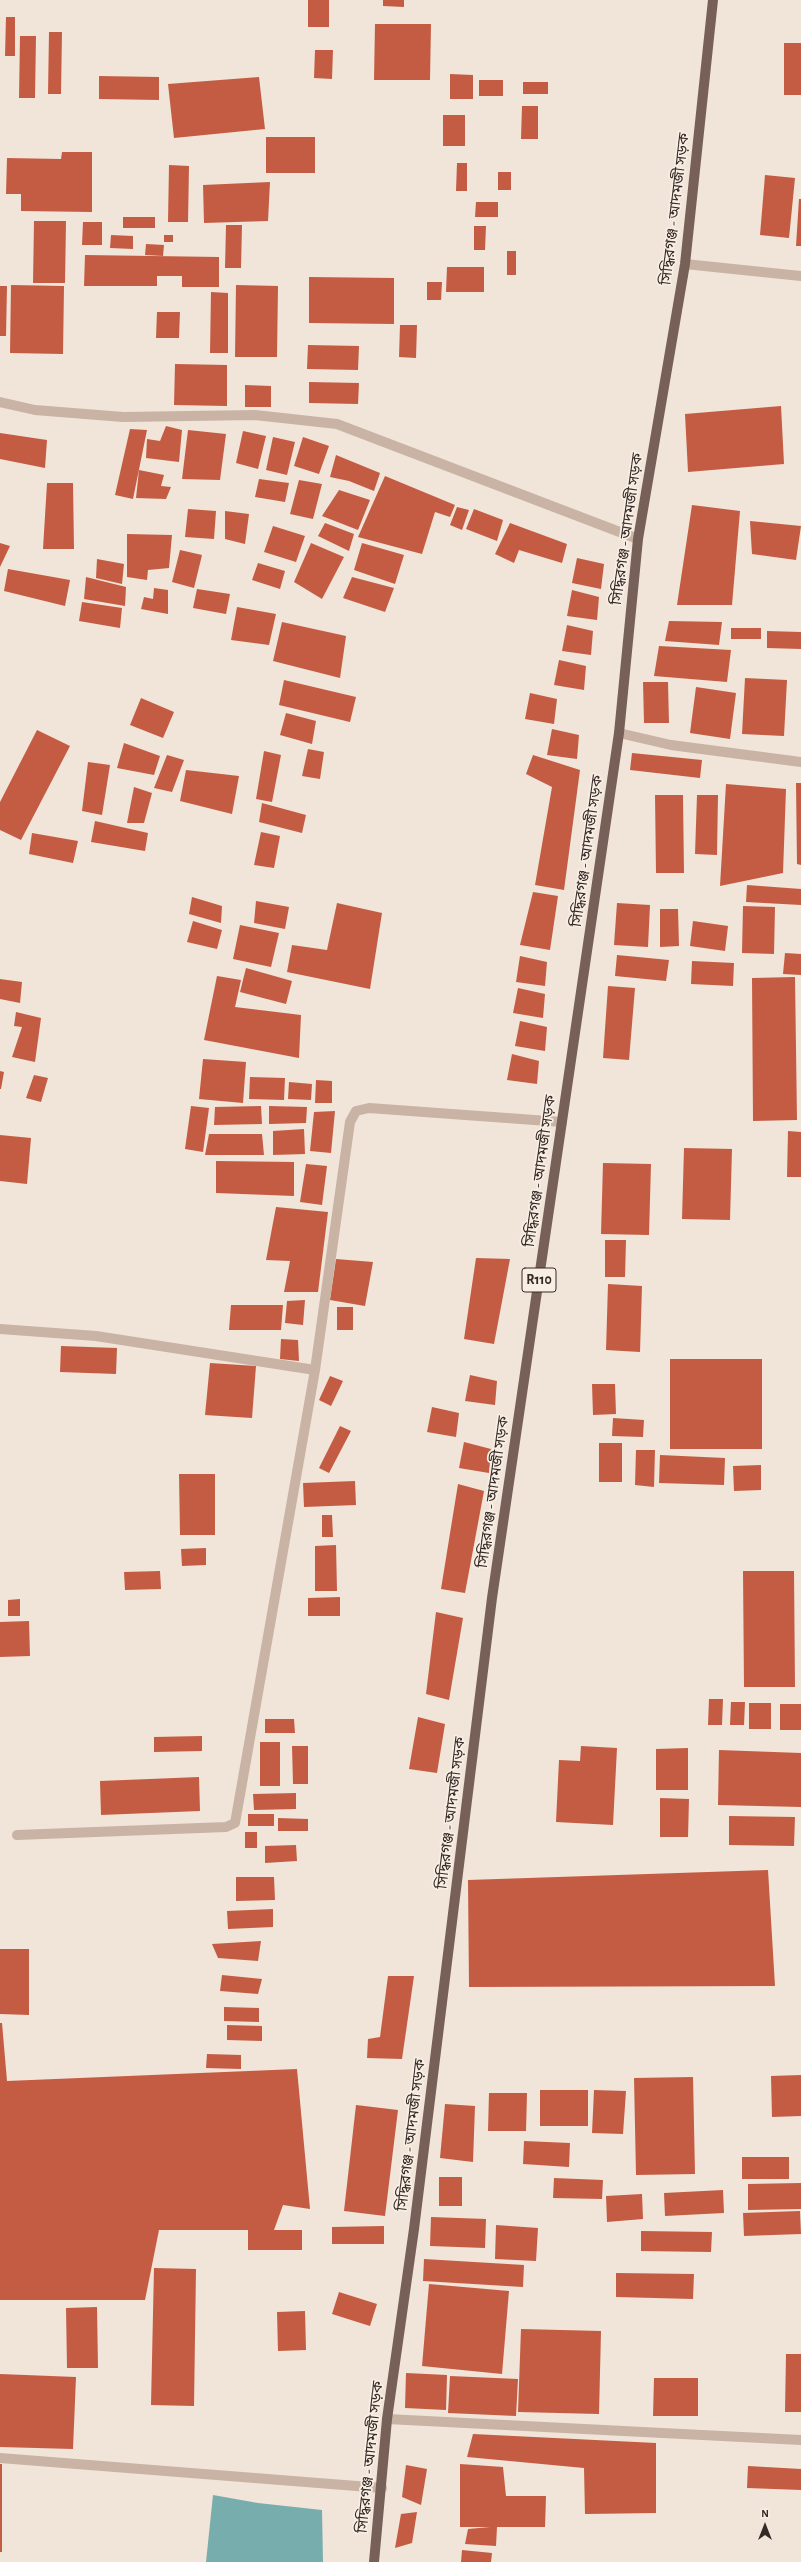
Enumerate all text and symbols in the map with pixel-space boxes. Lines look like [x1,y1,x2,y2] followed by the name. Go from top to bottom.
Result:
[657,132,693,286] street label: সিদ্ধিরগঞ্জ - আদমজী সড়ক
[607,452,647,606] street label: সিদ্ধিরগঞ্জ - আদমজী সড়ক
[567,774,607,928] street label: সিদ্ধিরগঞ্জ - আদমজী সড়ক
[520,1094,560,1248] street label: সিদ্ধিরগঞ্জ - আদমজী সড়ক
[522,1268,556,1292] road number: R110
[473,1415,513,1569] street label: সিদ্ধিরগঞ্জ - আদমজী সড়ক
[433,1736,469,1890] street label: সিদ্ধিরগঞ্জ - আদমজী সড়ক
[393,2058,429,2212] street label: সিদ্ধিরগঞ্জ - আদমজী সড়ক
[353,2380,387,2534] street label: সিদ্ধিরগঞ্জ - আদমজী সড়ক
[745,2506,785,2546] north arrow
[761,2508,769,2519] text: N

